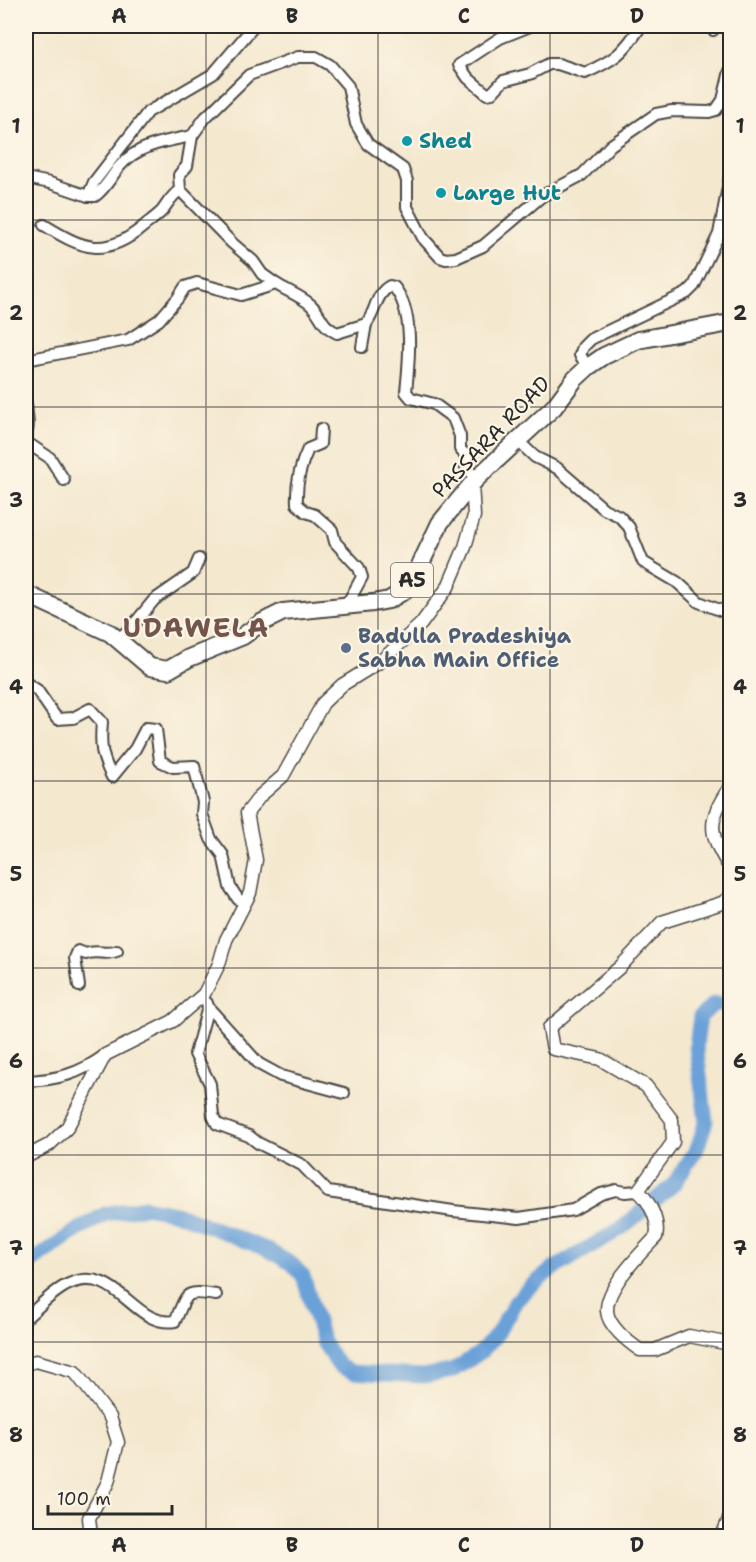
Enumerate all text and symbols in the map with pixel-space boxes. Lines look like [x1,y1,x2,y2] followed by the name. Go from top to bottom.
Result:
[111,3,127,29] text: A
[286,3,298,29] text: B
[458,3,470,29] text: C
[630,3,644,29] text: D
[11,113,21,139] text: 1
[735,113,745,139] text: 1
[419,127,472,155] place label: Shed
[400,134,414,148] marker: Shed
[453,179,561,207] place label: Large Hut
[434,186,448,200] marker: Large Hut
[9,300,23,326] text: 2
[733,300,747,326] text: 2
[426,370,556,504] street label: PASSARA ROAD
[9,487,23,513] text: 3
[733,487,747,513] text: 3
[391,563,433,597] road number: A5
[122,609,270,646] district label: UDAWELA
[358,622,572,674] place label: Badulla Pradeshiya Sabha Main Office
[339,641,353,655] marker: Badulla Pradeshiya Sabha Main Office
[9,674,23,700] text: 4
[733,674,747,700] text: 4
[10,861,22,887] text: 5
[734,861,746,887] text: 5
[9,1048,23,1074] text: 6
[733,1048,747,1074] text: 6
[9,1235,23,1261] text: 7
[733,1235,747,1261] text: 7
[9,1422,23,1448] text: 8
[733,1422,747,1448] text: 8
[48,1478,172,1516] scale bar
[57,1487,111,1511] text: 100 m
[111,1532,127,1558] text: A
[286,1532,298,1558] text: B
[458,1532,470,1558] text: C
[630,1532,644,1558] text: D

